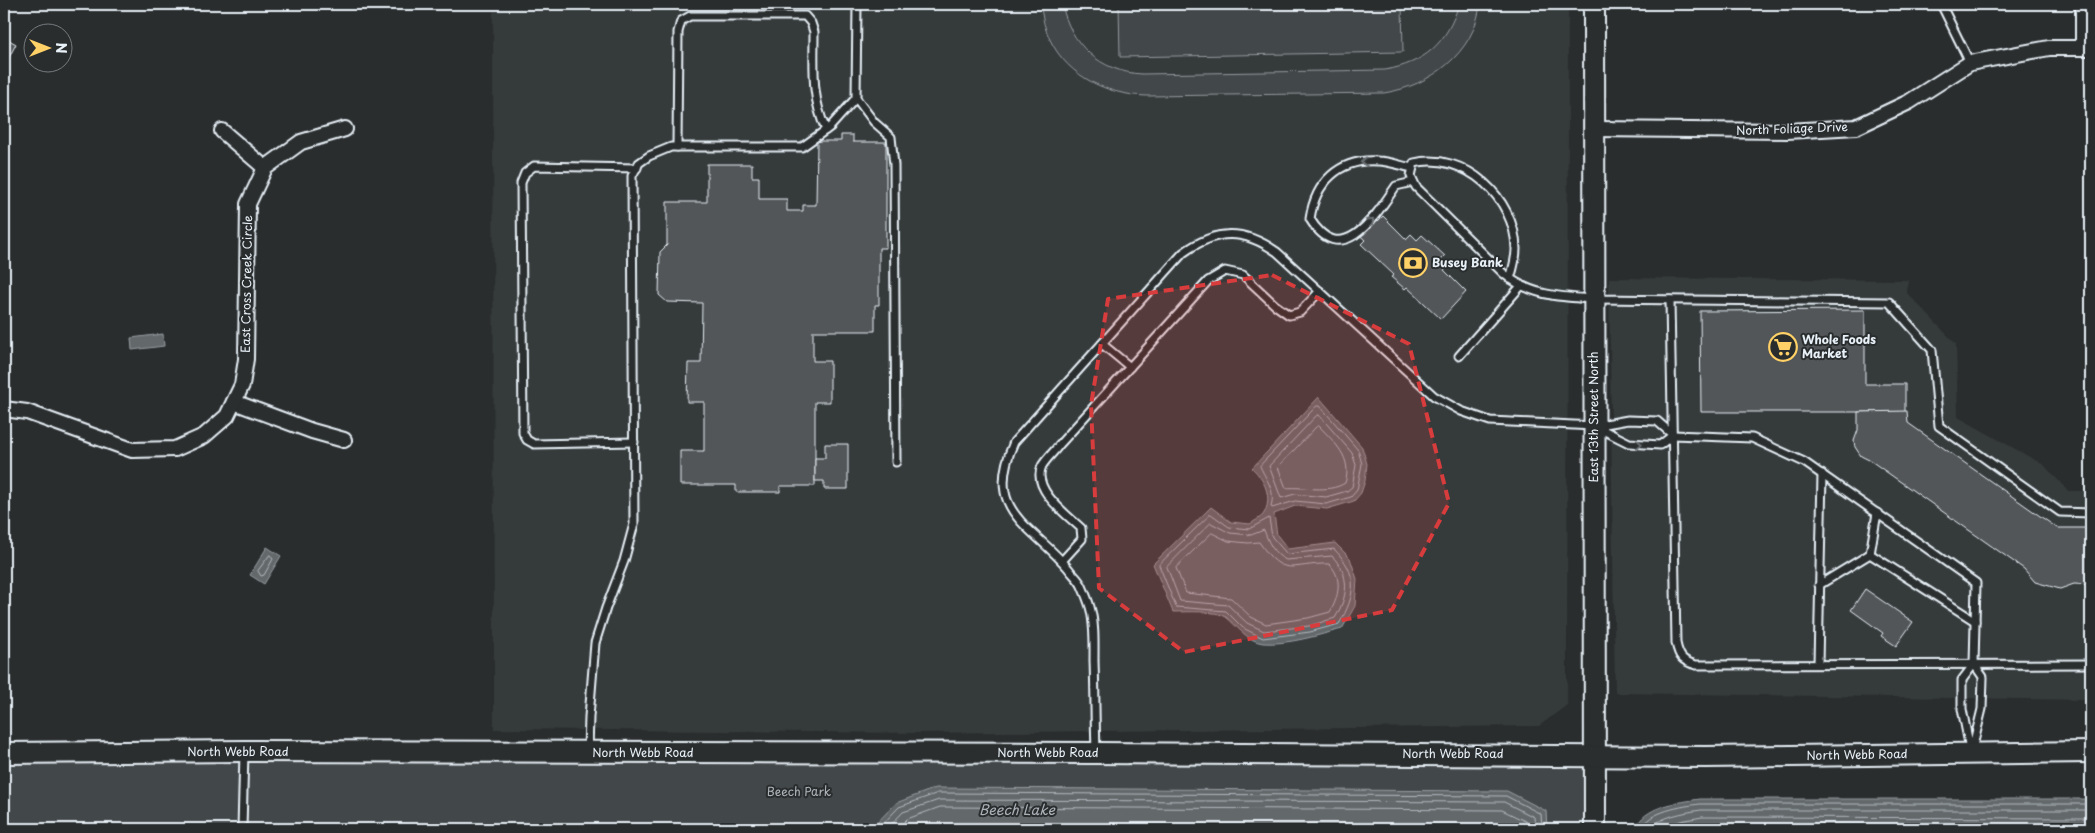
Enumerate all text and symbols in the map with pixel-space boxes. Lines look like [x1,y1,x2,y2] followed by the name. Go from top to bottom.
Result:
[22,22,72,72] north arrow
[51,42,72,54] text: N
[1736,117,1849,139] street label: North Foliage Drive
[1359,156,1367,167] one-way arrow
[236,215,256,353] street label: East Cross Creek Circle
[1365,218,1374,227] one-way arrow
[1398,248,1428,278] bank icon: Busey Bank
[1432,253,1503,271] place label: Busey Bank
[1802,330,1876,362] place label: Whole Foods Market
[1768,332,1798,362] supermarket icon: Whole Foods Market
[1584,352,1602,482] street label: East 13th Street North
[1635,438,1643,449] one-way arrow
[187,742,289,760] street label: North Webb Road
[592,743,694,761] street label: North Webb Road
[997,743,1099,761] street label: North Webb Road
[1402,744,1504,762] street label: North Webb Road
[1806,744,1908,764] street label: North Webb Road
[767,782,831,800] park label: Beech Park
[979,799,1057,820] water label: Beech Lake

